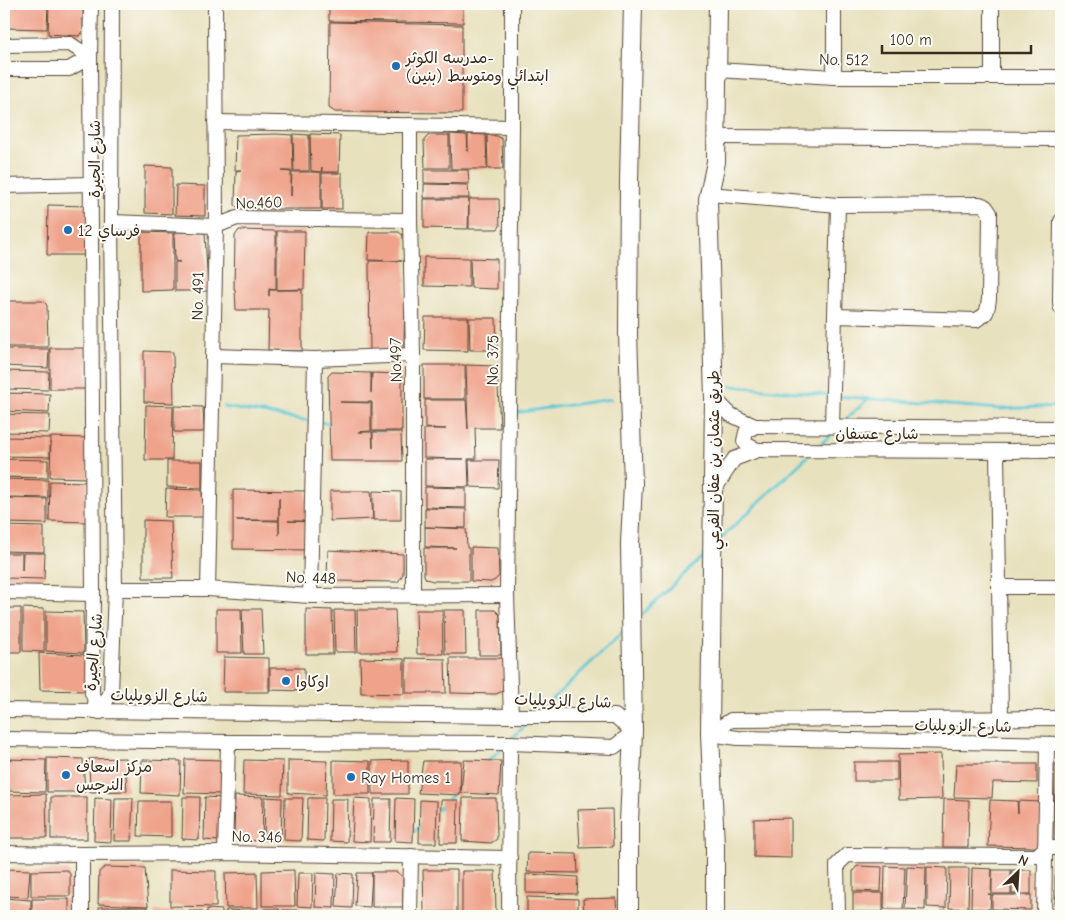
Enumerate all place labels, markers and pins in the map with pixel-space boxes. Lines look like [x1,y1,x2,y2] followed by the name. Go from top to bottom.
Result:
[404,49,549,90] place label: مدرسه الكوثر- ابتدائي ومتوسط (بنين)
[390,60,402,72] marker: مدرسه الكوثر- ابتدائي ومتوسط (بنين)
[78,222,140,242] place label: فرساي 12
[62,224,74,236] marker: فرساي 12
[296,673,329,692] place label: اوكاوا
[280,675,292,687] marker: اوكاوا
[76,758,152,794] place label: مركز اسعاف النرجس
[60,769,72,781] marker: مركز اسعاف النرجس
[361,769,451,787] place label: Ray Homes 1
[345,771,357,783] marker: Ray Homes 1

